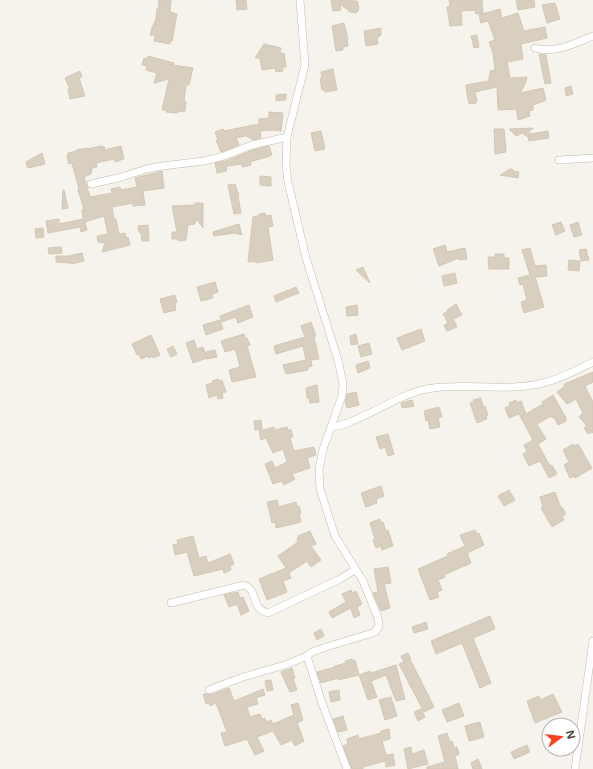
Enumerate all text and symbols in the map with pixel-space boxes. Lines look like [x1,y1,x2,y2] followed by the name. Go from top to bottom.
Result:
[541,717,581,757] north arrow
[563,728,580,741] text: N

